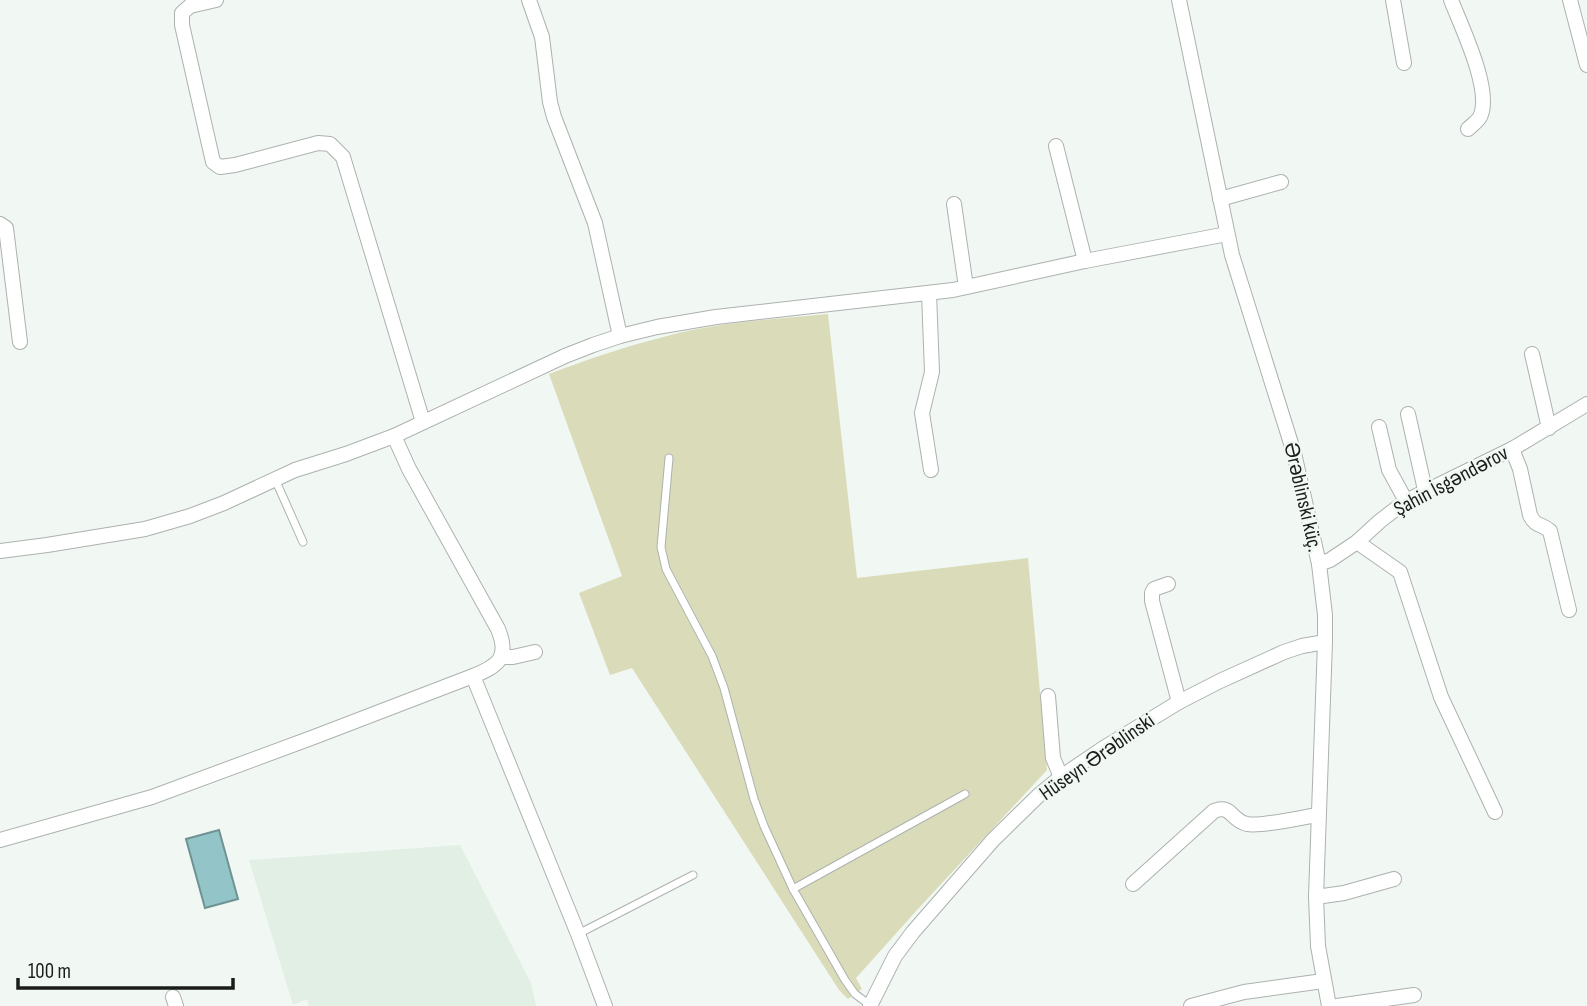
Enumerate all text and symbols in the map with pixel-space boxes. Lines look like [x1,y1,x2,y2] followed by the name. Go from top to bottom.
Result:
[1278,440,1328,554] street label: Ərəblinski küç.
[1390,440,1512,522] street label: Şahin İsgəndərov
[1035,708,1159,806] street label: Hüseyn Ərəblinski
[18,946,233,990] scale bar
[28,959,71,984] text: 100 m

